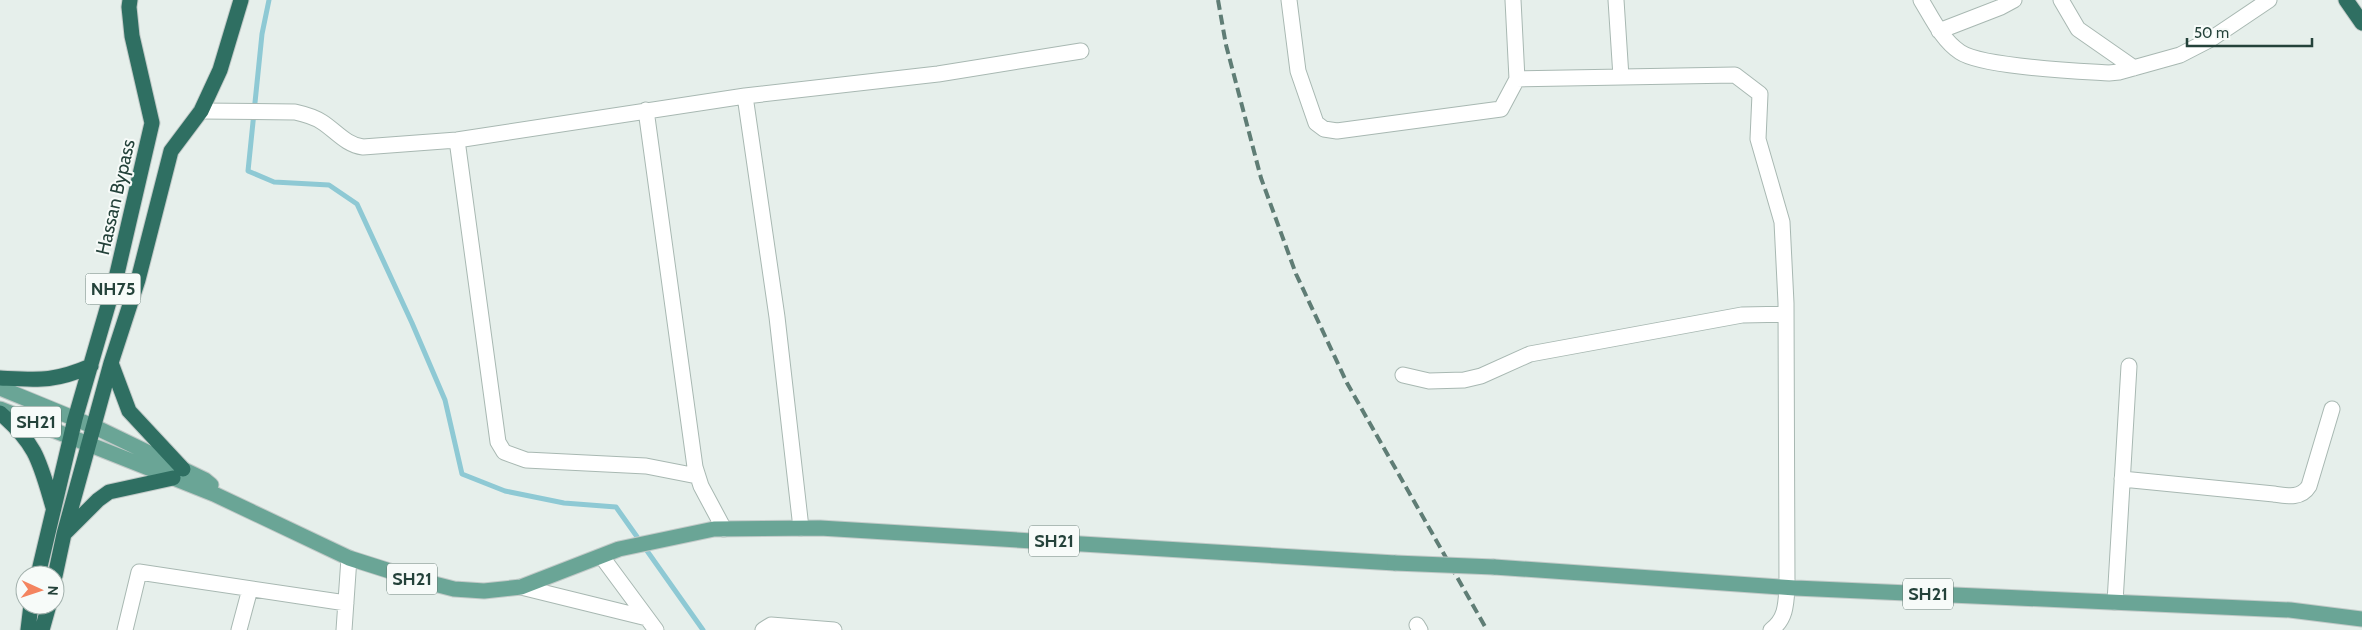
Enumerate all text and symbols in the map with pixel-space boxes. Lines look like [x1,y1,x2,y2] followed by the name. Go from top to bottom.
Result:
[2187,15,2312,47] scale bar
[2194,24,2229,42] text: 50 m
[91,137,140,257] street label: Hassan Bypass
[86,274,140,304] road number: NH75
[11,407,61,438] road number: SH21
[1029,526,1079,556] road number: SH21
[387,564,437,594] road number: SH21
[15,565,65,615] north arrow
[1903,578,1953,610] road number: SH21
[44,585,62,596] text: N

